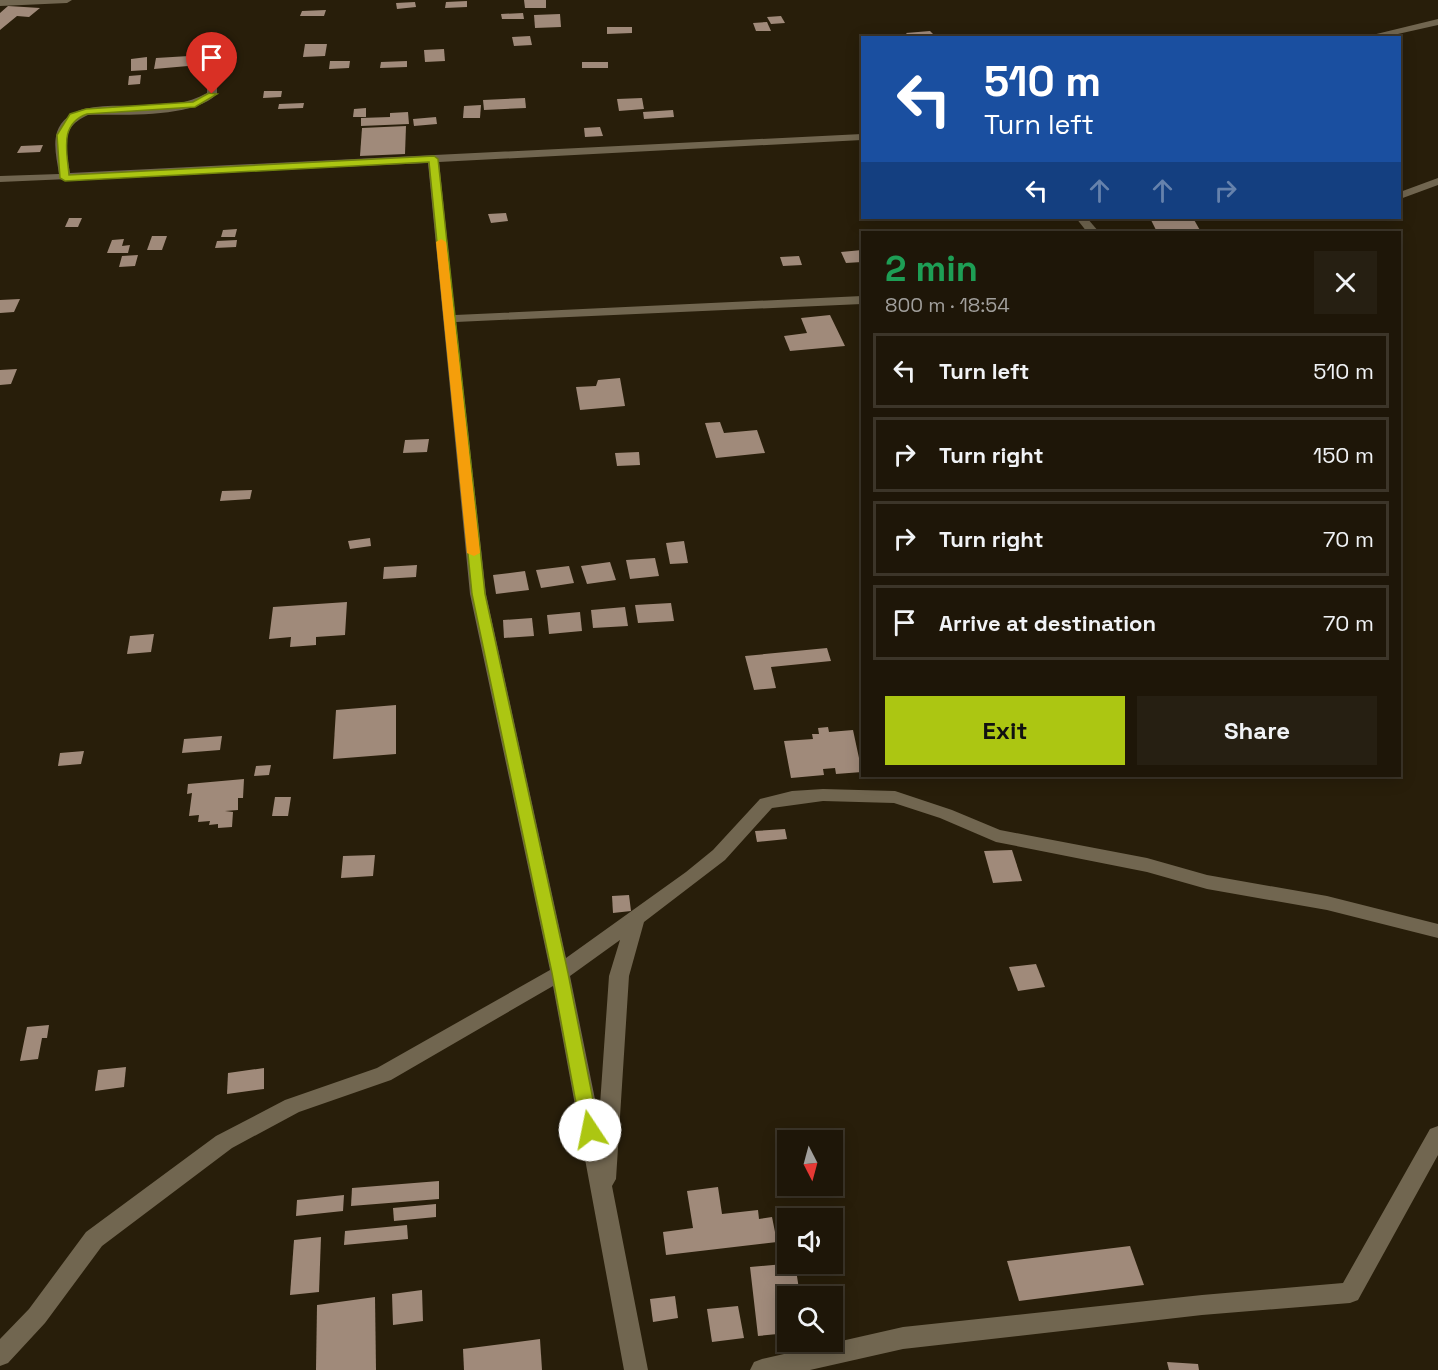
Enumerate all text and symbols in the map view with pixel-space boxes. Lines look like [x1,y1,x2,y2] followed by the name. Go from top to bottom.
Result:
[186,32,237,94] pin
[195,41,228,74] icon: arrive
[984,55,1101,108] text: 510 m
[885,60,963,138] icon: left
[984,107,1094,142] text: Turn left
[1020,174,1053,207] icon: left
[1083,174,1116,207] icon: ahead
[1146,174,1179,207] icon: ahead
[1209,174,1242,207] icon: right
[885,246,978,292] text: 2 min
[1314,251,1377,314] button: close
[885,292,1010,318] text: 800 m · 18:54
[888,354,921,387] icon: left
[939,357,1029,385] text: Turn left
[1313,357,1374,385] text: 510 m
[888,438,921,471] icon: right
[939,441,1044,469] text: Turn right
[1313,441,1374,469] text: 150 m
[888,522,921,555] icon: right
[939,525,1044,553] text: Turn right
[1323,525,1374,553] text: 70 m
[888,606,921,639] icon: arrive
[939,609,1156,637] text: Arrive at destination
[1323,609,1374,637] text: 70 m
[885,696,1125,765] button: Exit
[1137,696,1377,765] button: Share
[558,1098,622,1162] position arrow
[777,1130,843,1196] north arrow
[777,1130,843,1352] map controls
[777,1208,843,1274] button: sound
[777,1286,843,1352] button: search

